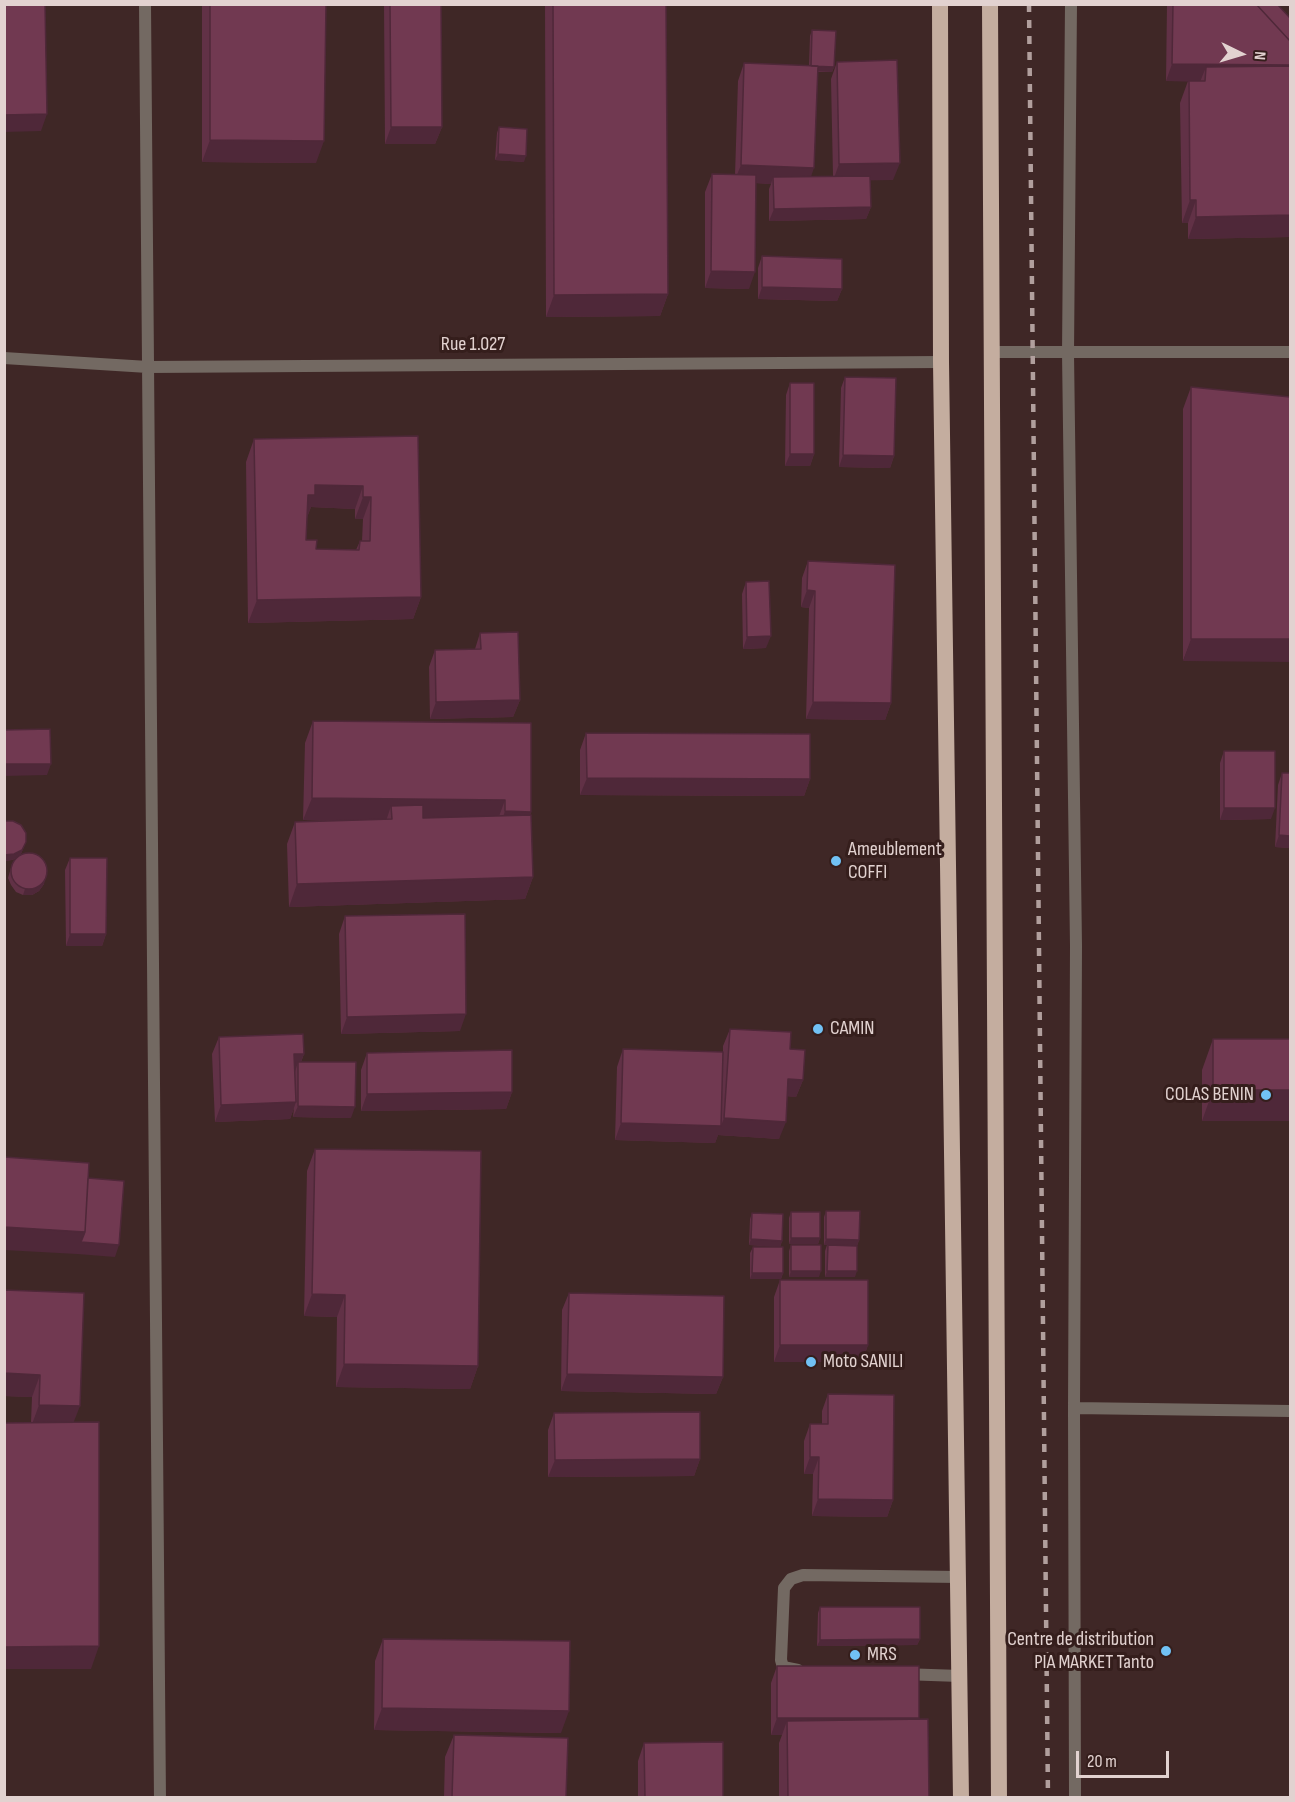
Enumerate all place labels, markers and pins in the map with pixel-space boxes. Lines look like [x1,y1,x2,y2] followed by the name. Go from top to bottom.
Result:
[848,838,942,885] place label: Ameublement COFFI
[829,854,843,868] marker: Ameublement COFFI
[830,1017,874,1041] place label: CAMIN
[811,1022,825,1036] marker: CAMIN
[1165,1083,1254,1107] place label: COLAS BENIN
[1259,1088,1273,1102] marker: COLAS BENIN
[823,1350,903,1374] place label: Moto SANILI
[804,1355,818,1369] marker: Moto SANILI
[1007,1628,1154,1675] place label: Centre de distribution PIA MARKET Tanto
[867,1643,897,1667] place label: MRS
[1159,1644,1173,1658] marker: Centre de distribution PIA MARKET Tanto
[848,1648,862,1662] marker: MRS

